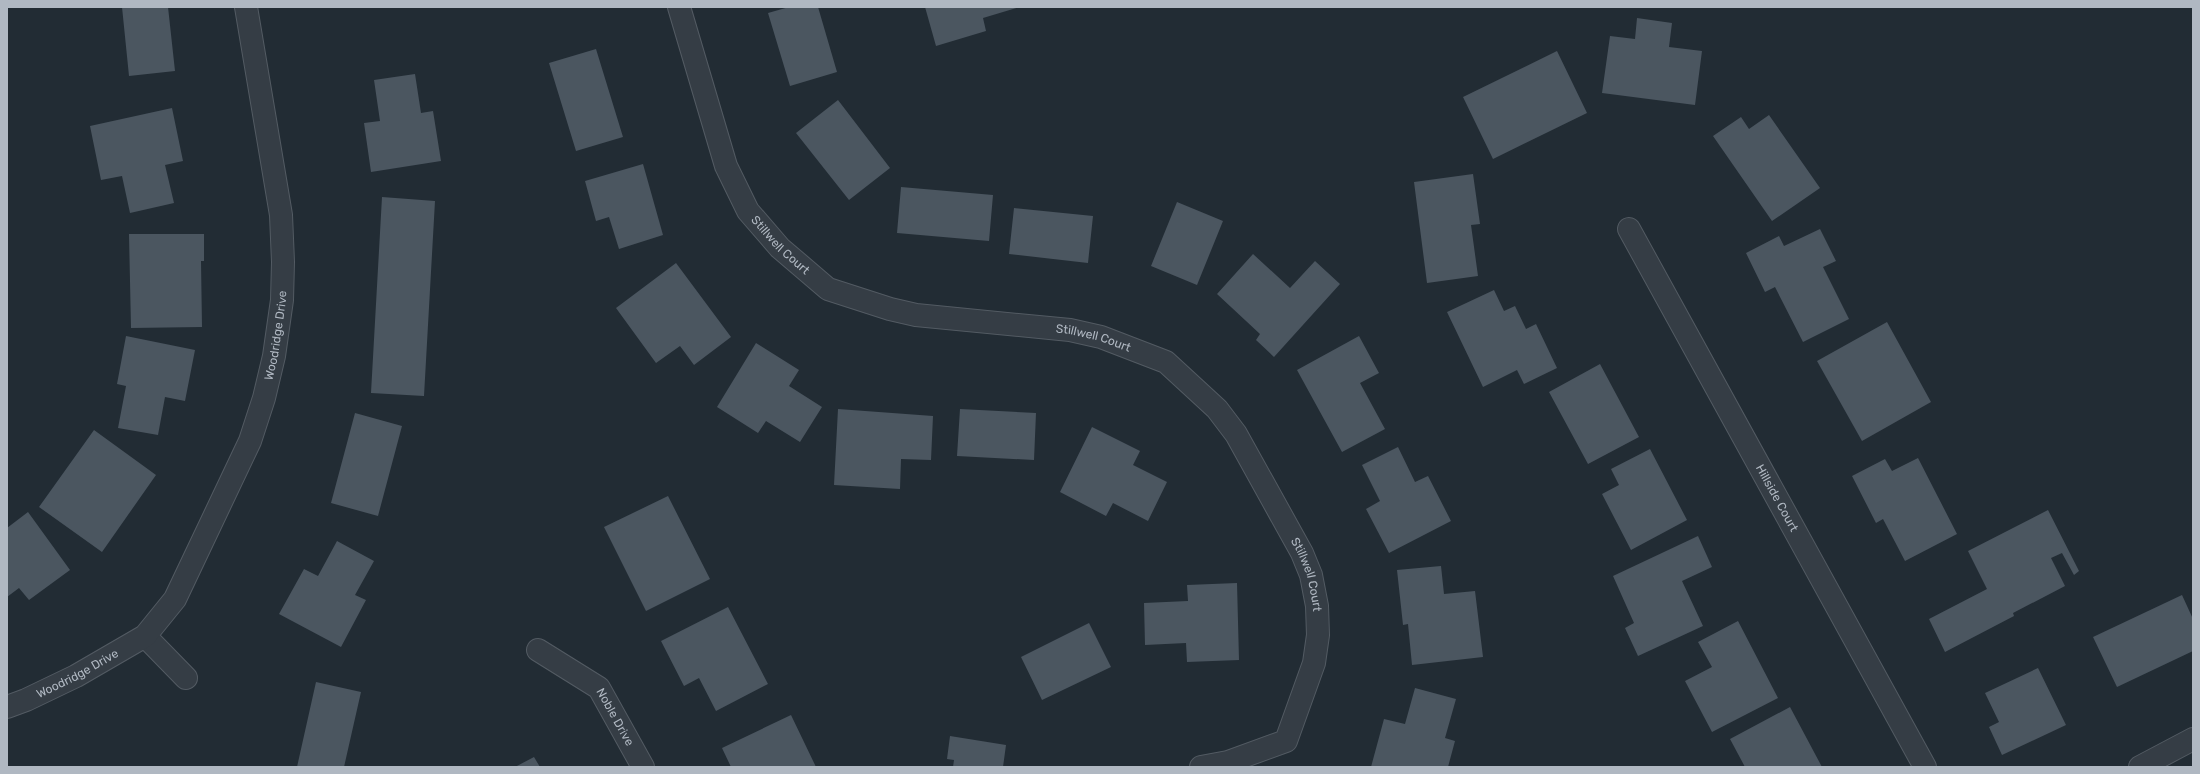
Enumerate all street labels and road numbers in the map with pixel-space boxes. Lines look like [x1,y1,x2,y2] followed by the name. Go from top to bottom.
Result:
[748,213,813,277] street label: Stillwell Court
[261,290,289,382] street label: Woodridge Drive
[1055,322,1133,355] street label: Stillwell Court
[1753,462,1801,534] street label: Hillside Court
[1288,535,1324,612] street label: Stillwell Court
[34,646,121,701] street label: Woodridge Drive
[593,686,637,748] street label: Noble Drive

